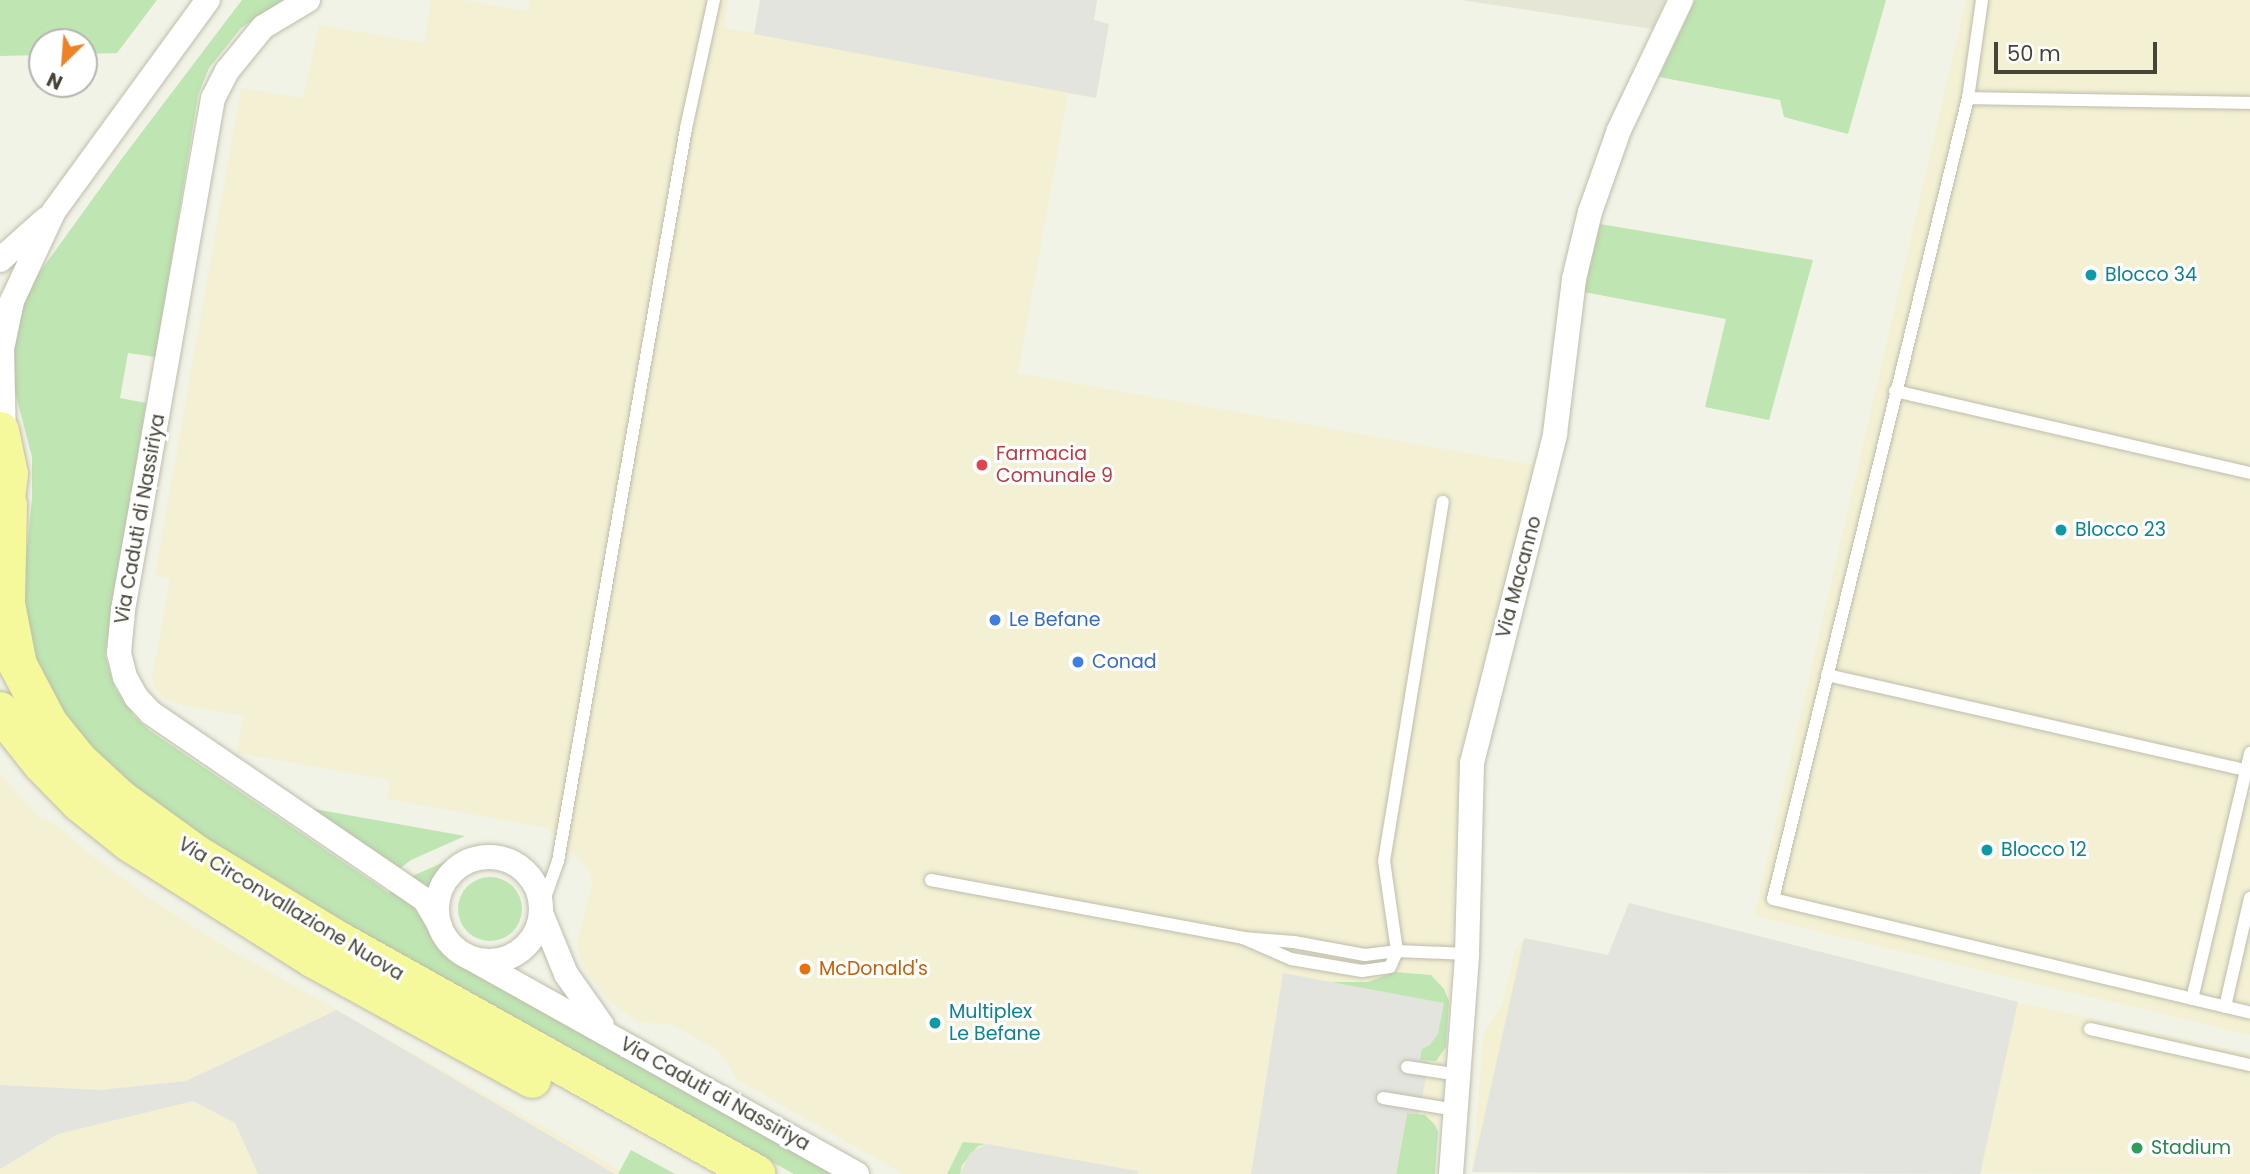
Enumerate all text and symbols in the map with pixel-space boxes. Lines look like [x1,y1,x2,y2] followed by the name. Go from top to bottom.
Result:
[28,28,98,98] north arrow
[1998,28,2161,72] scale bar
[2007,39,2061,68] text: 50 m
[43,65,67,96] text: N
[2105,264,2197,286] place label: Blocco 34
[2083,267,2099,283] marker: Blocco 34
[110,412,170,626] street label: Via Caduti di Nassiriya
[996,443,1113,487] place label: Farmacia Comunale 9
[974,457,990,473] marker: Farmacia Comunale 9
[1492,513,1546,641] street label: Via Macanno
[2075,519,2166,541] place label: Blocco 23
[2053,522,2069,538] marker: Blocco 23
[1009,609,1101,631] place label: Le Befane
[987,612,1003,628] marker: Le Befane
[1092,651,1157,673] place label: Conad
[1070,654,1086,670] marker: Conad
[174,833,408,985] street label: Via Circonvallazione Nuova
[2001,839,2087,861] place label: Blocco 12
[1979,842,1995,858] marker: Blocco 12
[819,958,928,980] place label: McDonald's
[797,961,813,977] marker: McDonald's
[949,1001,1041,1045] place label: Multiplex Le Befane
[927,1015,943,1031] marker: Multiplex Le Befane
[616,1032,814,1156] street label: Via Caduti di Nassiriya
[2151,1137,2231,1159] place label: Stadium
[2129,1140,2145,1156] marker: Stadium

